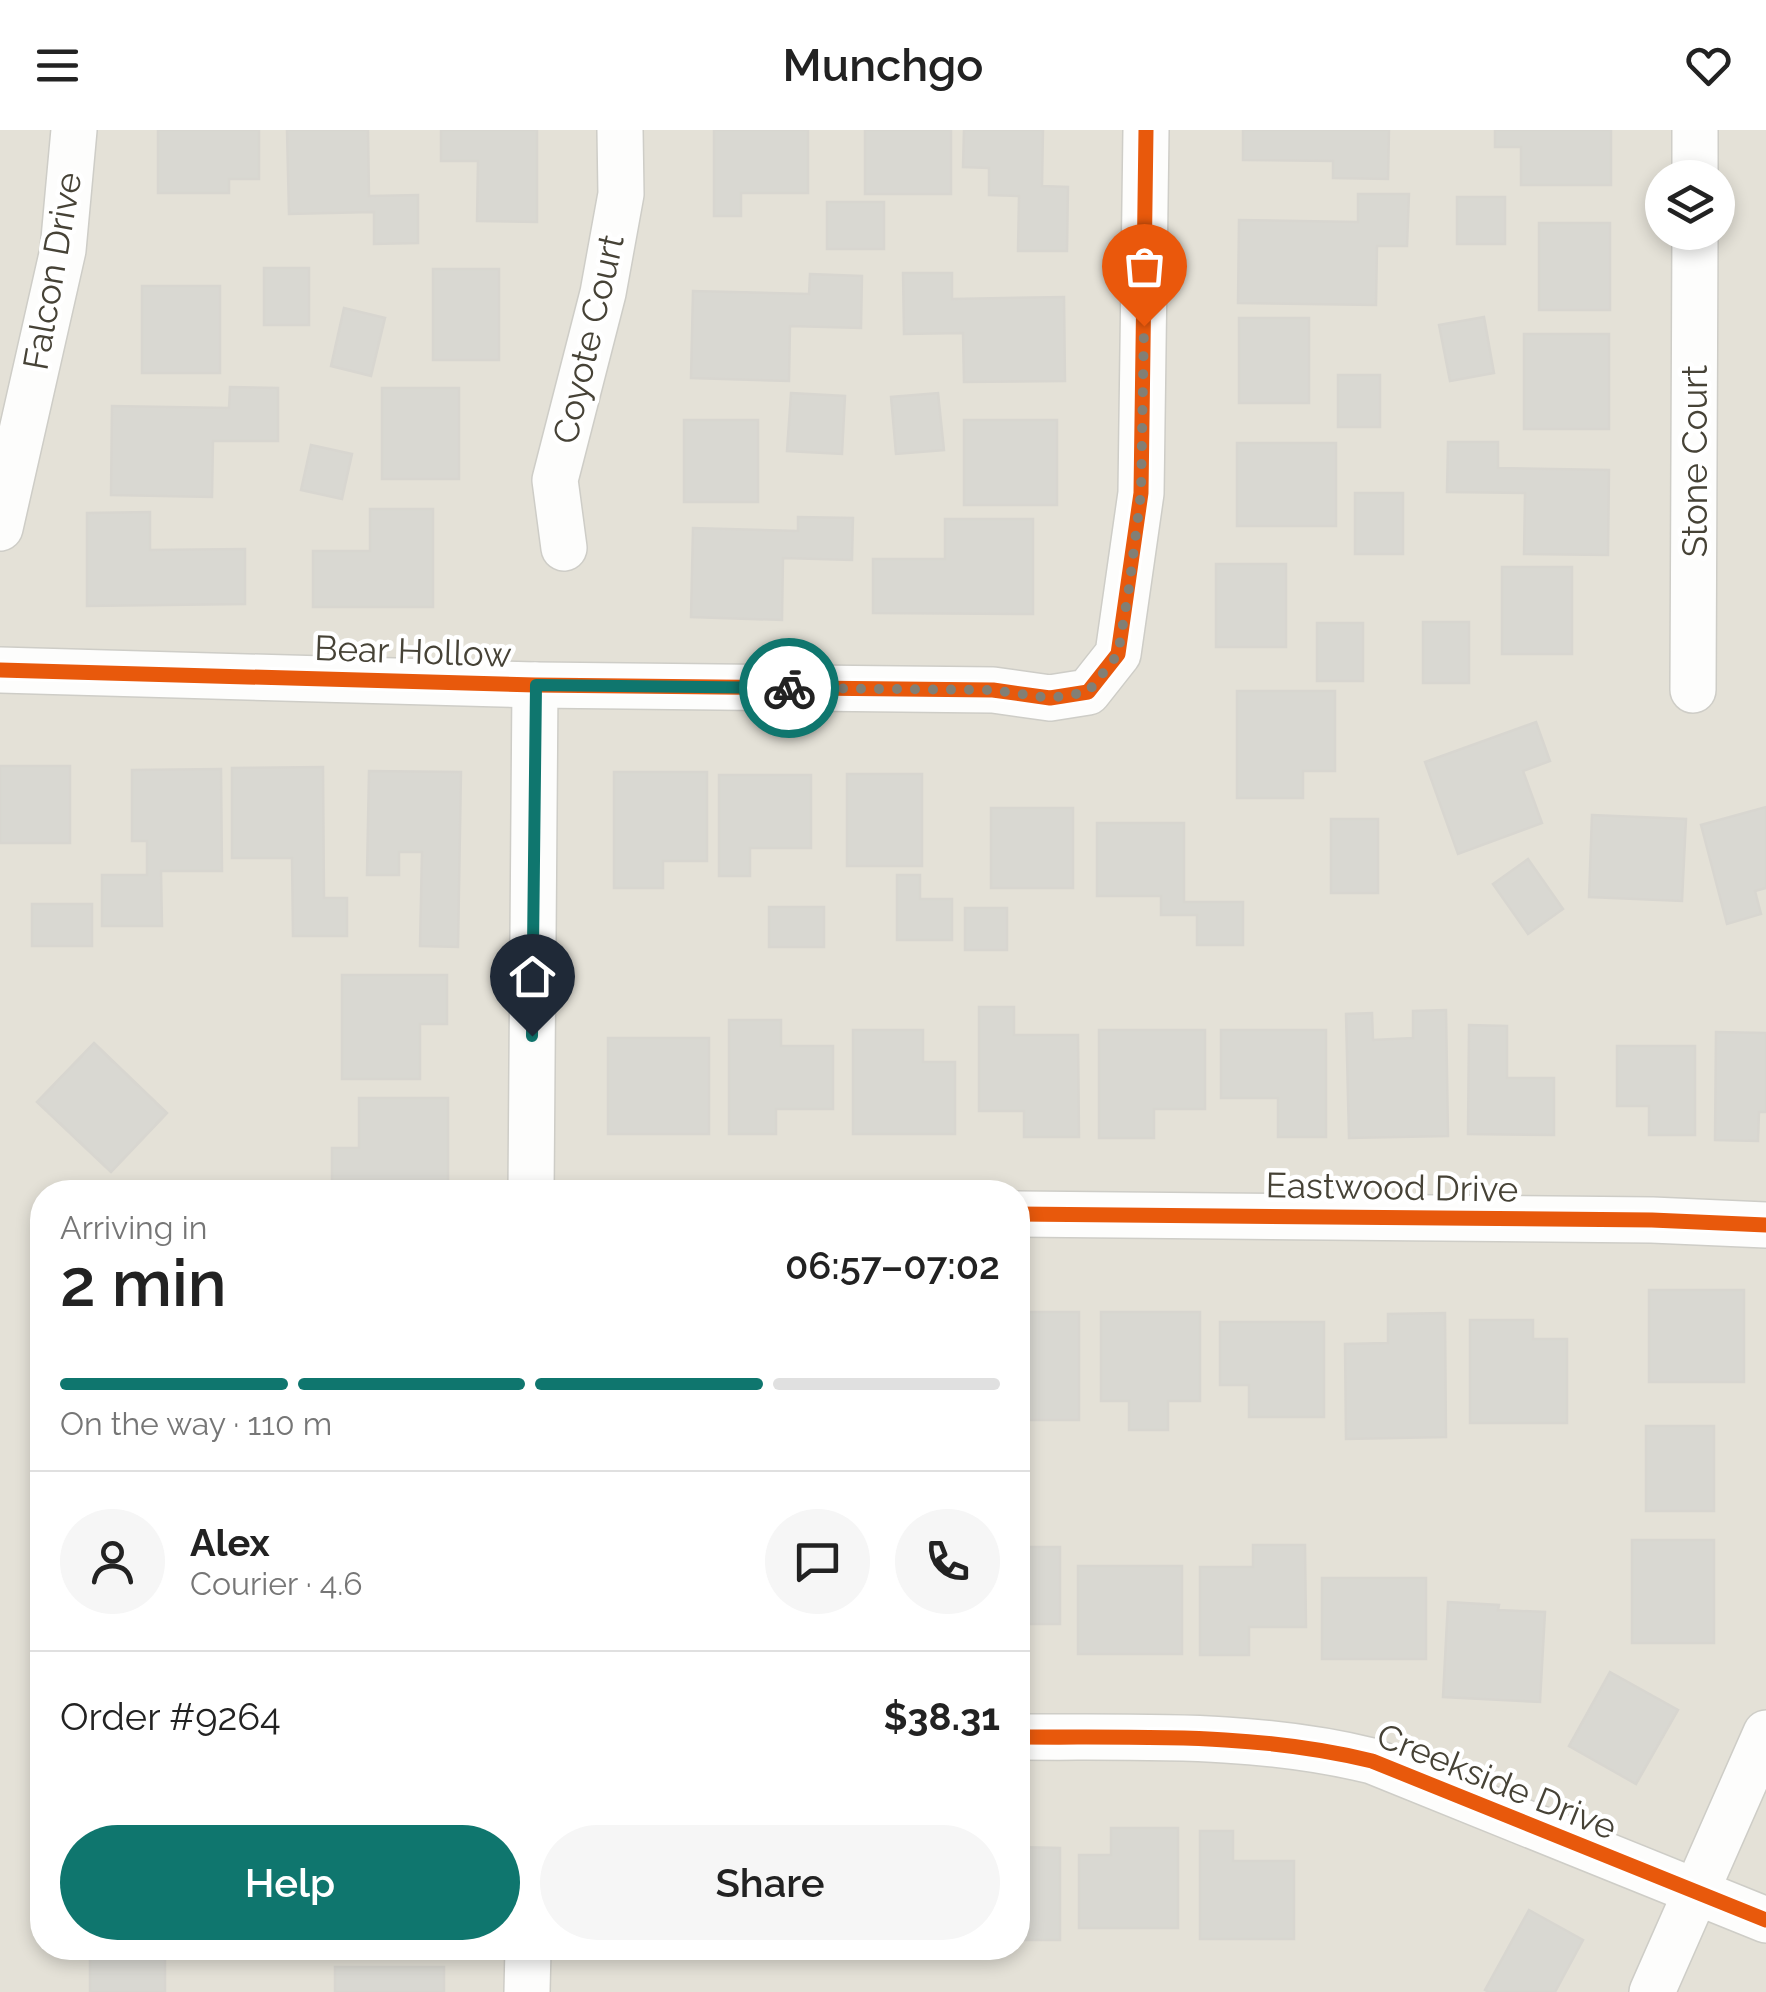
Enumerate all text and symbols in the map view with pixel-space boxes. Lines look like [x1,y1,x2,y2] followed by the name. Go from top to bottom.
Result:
[30,38,85,93] icon: menu
[1681,38,1736,93] icon: heart
[783,39,983,92] text: Munchgo
[1645,160,1735,250] map controls
[1645,160,1735,250] button: layers
[14,169,90,373] street label: Falcon Drive
[1102,224,1187,327] pin
[544,230,632,448] street label: Coyote Court
[1117,239,1172,294] icon: bag
[1674,364,1715,557] street label: Stone Court
[314,627,512,675] street label: Bear Hollow
[739,638,839,738] courier
[762,661,817,716] icon: bike
[490,934,575,1037] pin
[505,949,560,1004] icon: home
[1265,1164,1519,1210] street label: Eastwood Drive
[60,1209,207,1246] text: Arriving in
[785,1243,1000,1288] text: 06:57–07:02
[60,1245,227,1321] text: 2 min
[60,1405,332,1442] text: On the way · 110 m
[60,1509,165,1614] button: person
[765,1509,870,1614] button: chat
[895,1509,1000,1614] button: phone
[190,1520,270,1565] text: Alex
[190,1565,363,1602] text: Courier · 4.6
[60,1694,281,1739] text: Order #9264
[883,1694,1000,1739] text: $38.31
[1371,1714,1623,1848] street label: Creekside Drive
[60,1825,520,1940] button: Help
[540,1825,1000,1940] button: Share

